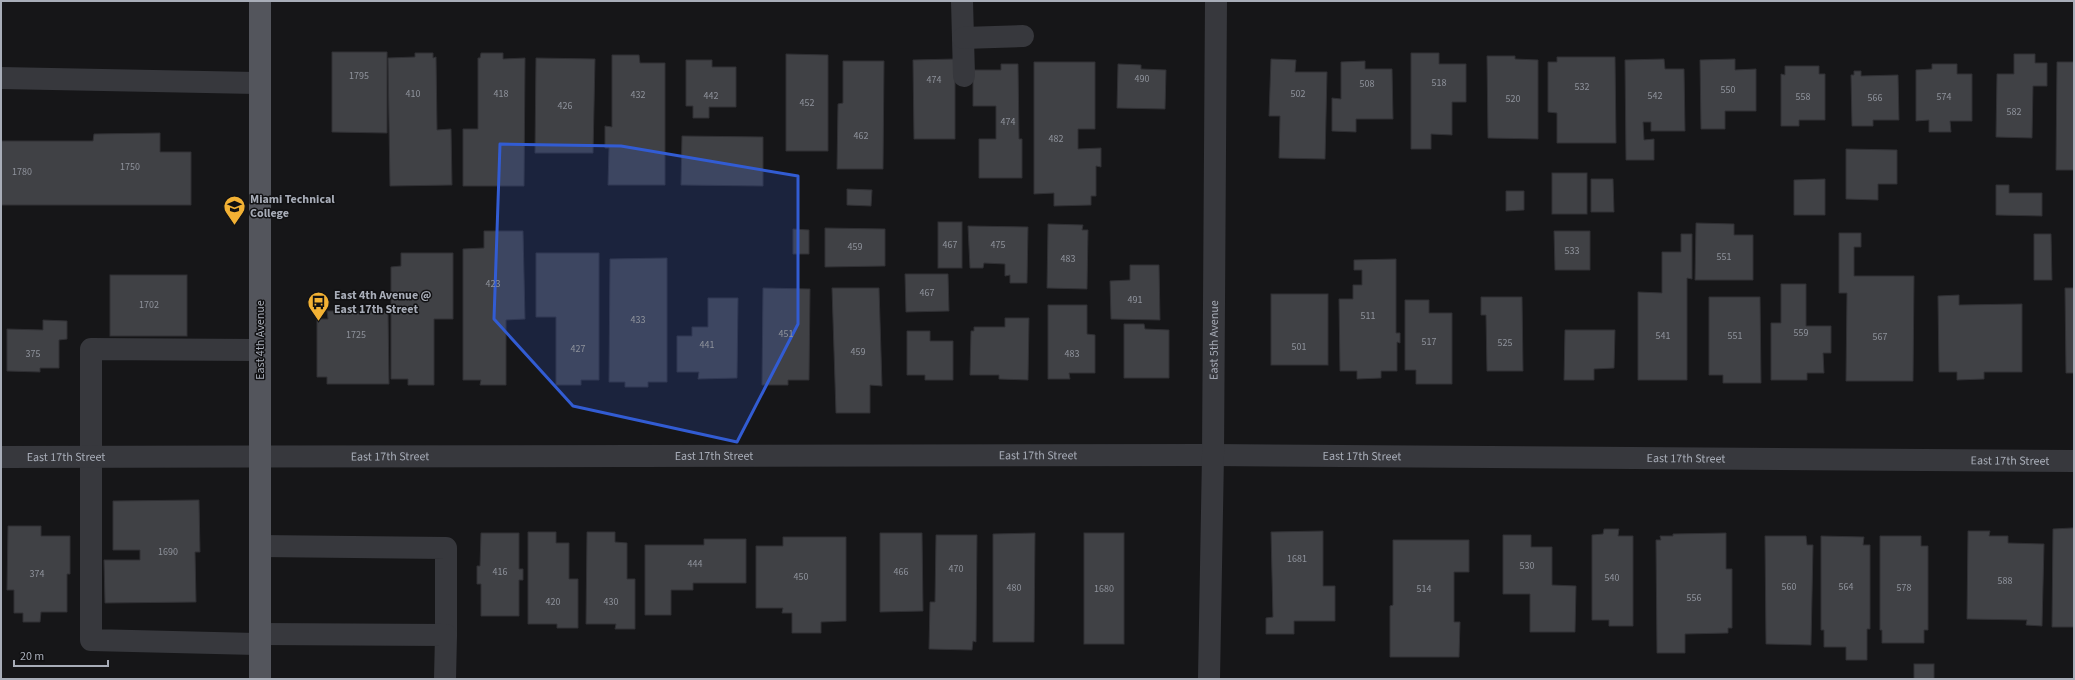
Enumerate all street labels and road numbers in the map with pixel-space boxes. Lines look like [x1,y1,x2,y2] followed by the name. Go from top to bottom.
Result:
[252,300,269,380] street label: East 4th Avenue
[1205,300,1223,380] street label: East 5th Avenue
[675,447,753,464] street label: East 17th Street
[999,447,1077,464] street label: East 17th Street
[1323,447,1401,465] street label: East 17th Street
[27,448,105,465] street label: East 17th Street
[351,448,429,465] street label: East 17th Street
[1647,450,1725,467] street label: East 17th Street
[1971,452,2049,469] street label: East 17th Street

